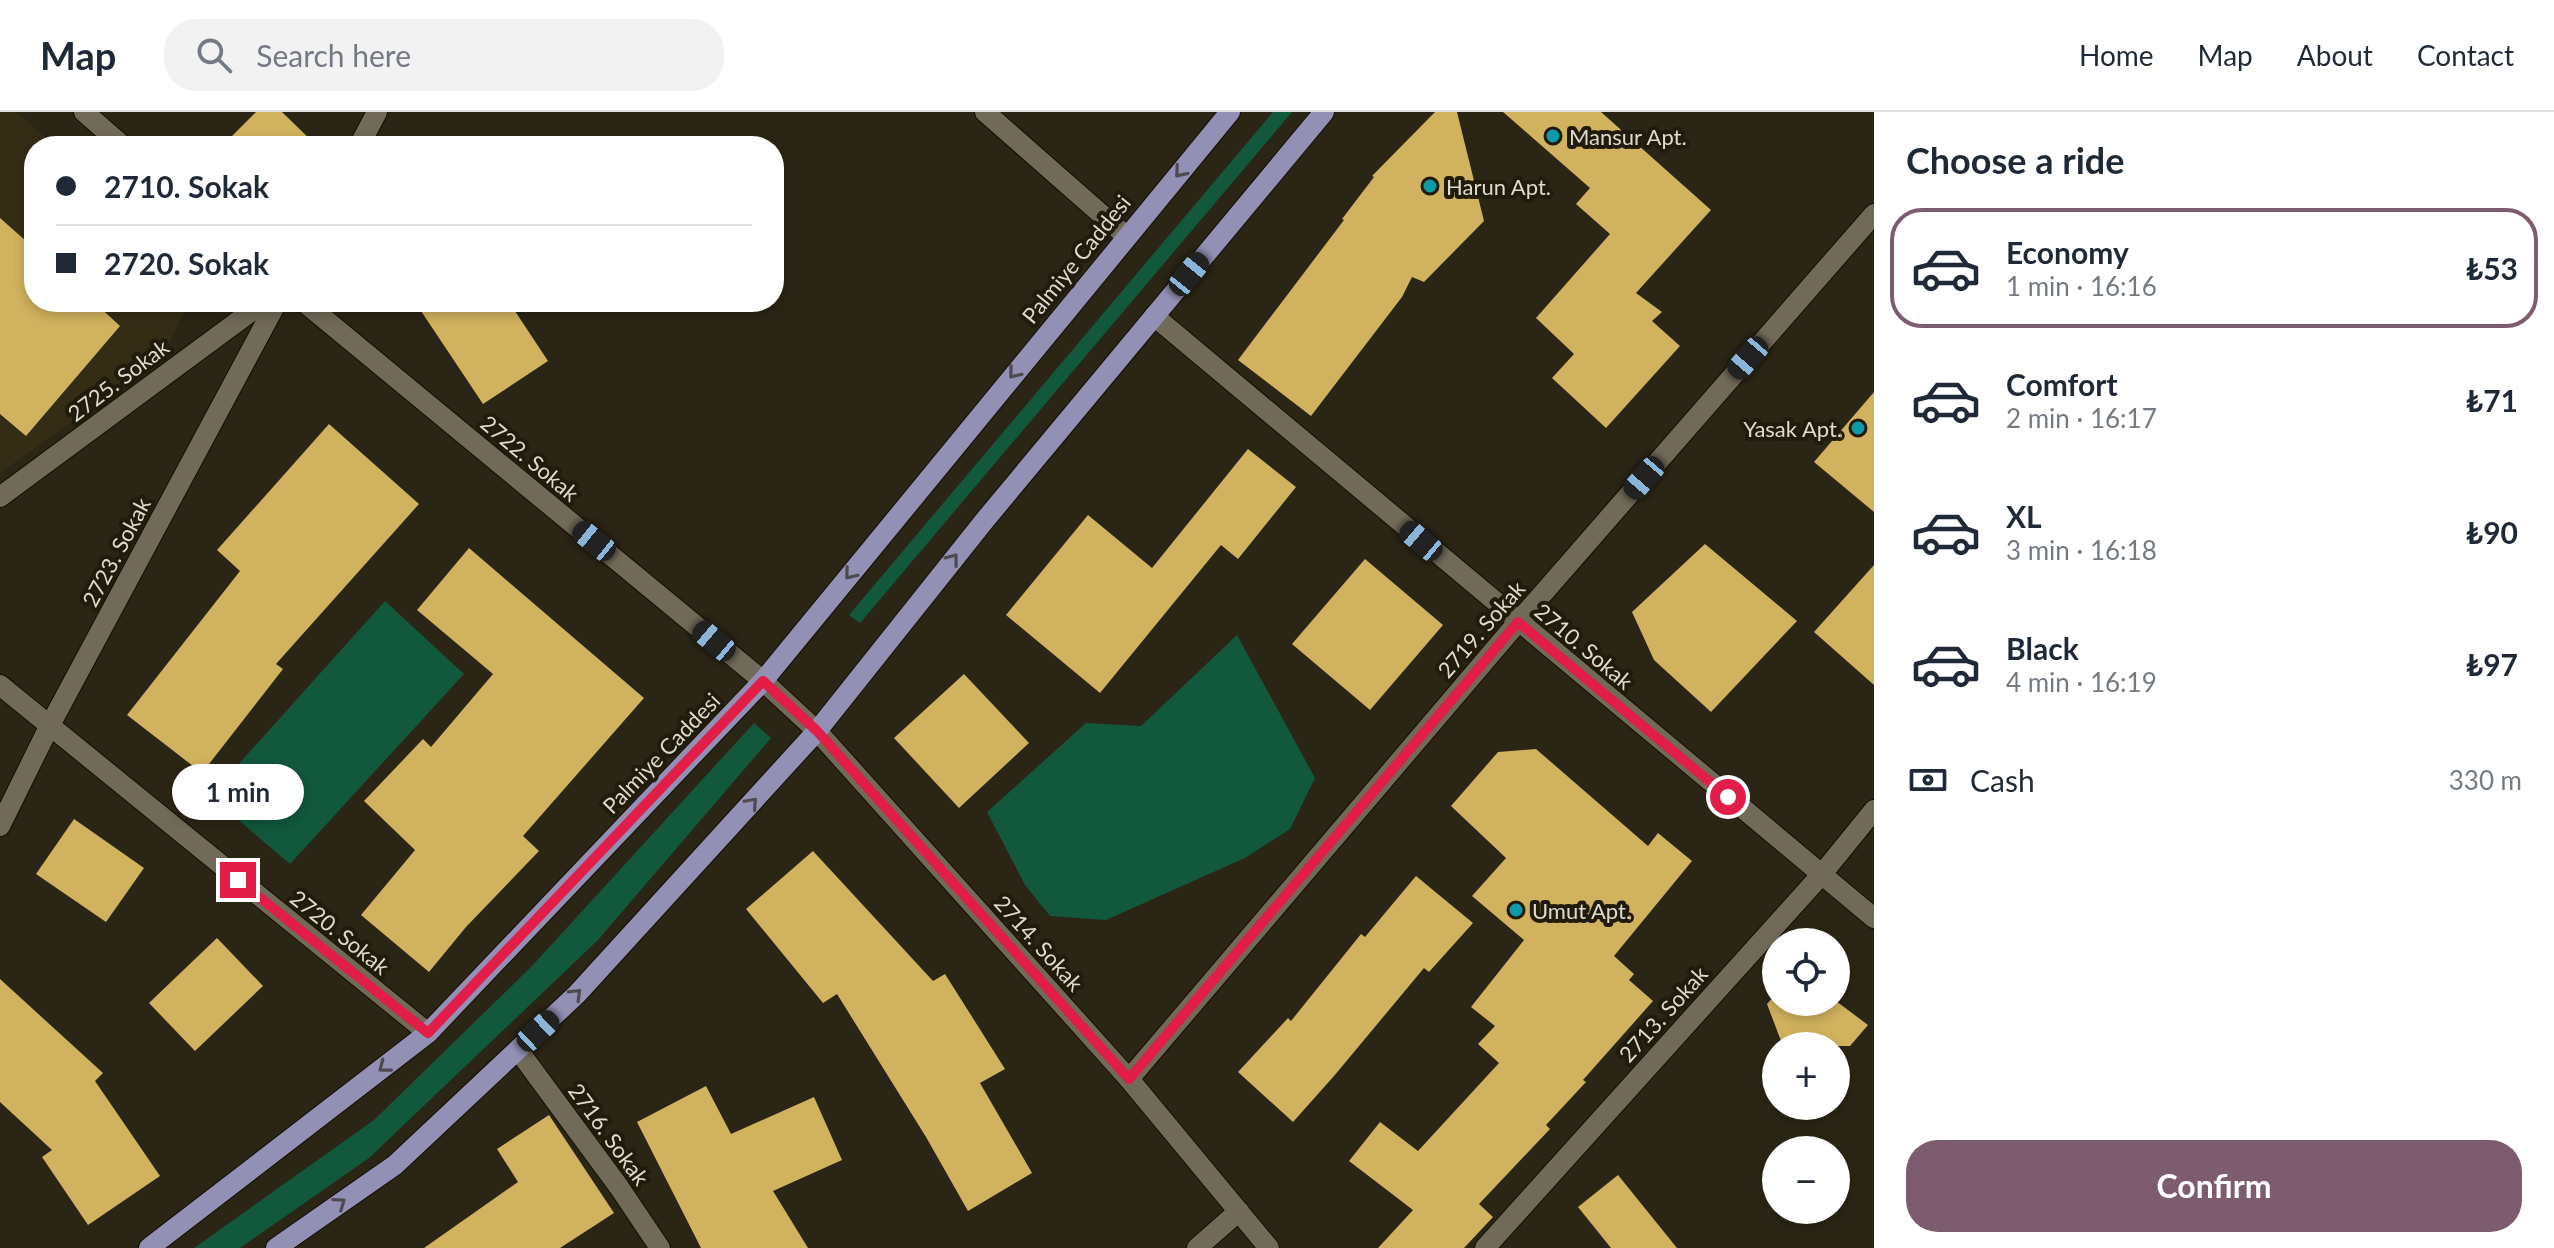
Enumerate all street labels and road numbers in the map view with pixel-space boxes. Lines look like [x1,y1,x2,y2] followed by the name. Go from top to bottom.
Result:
[1016,189,1136,329] street label: Palmiye Caddesi
[62,333,174,427] street label: 2725. Sokak
[476,409,585,507] street label: 2722. Sokak
[76,492,156,611] street label: 2723. Sokak
[1432,574,1531,683] street label: 2719. Sokak
[1530,597,1639,695] street label: 2710. Sokak
[597,687,725,819] street label: Palmiye Caddesi
[285,884,396,981] street label: 2720. Sokak
[989,890,1090,997] street label: 2714. Sokak
[1613,960,1714,1067] street label: 2713. Sokak
[563,1078,656,1191] street label: 2716. Sokak

